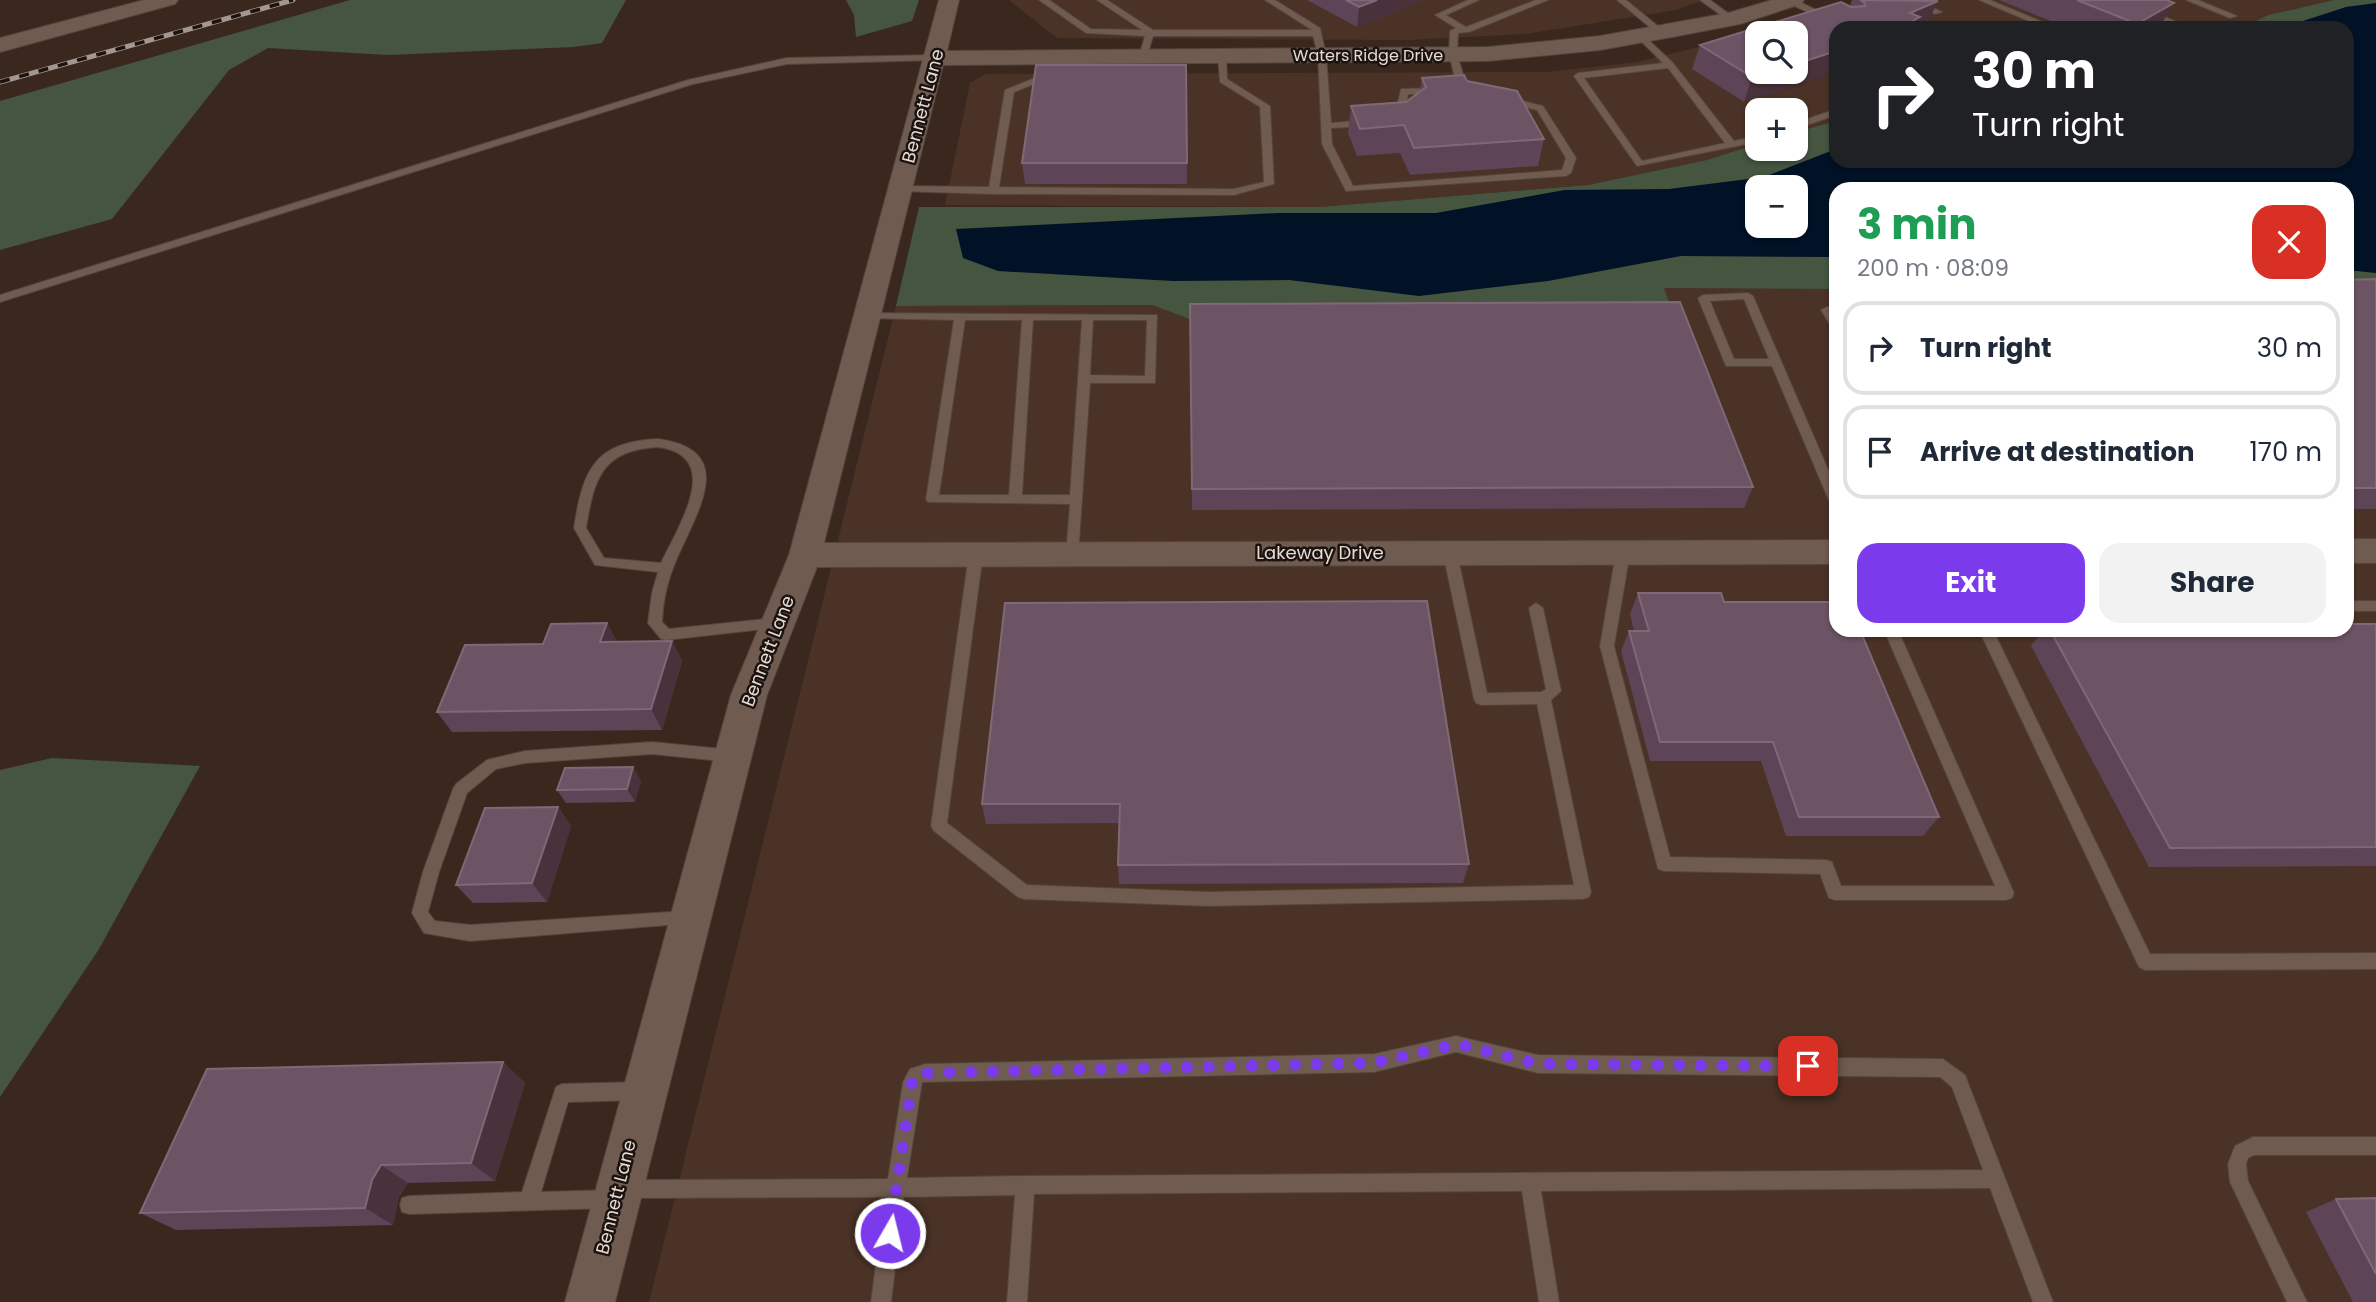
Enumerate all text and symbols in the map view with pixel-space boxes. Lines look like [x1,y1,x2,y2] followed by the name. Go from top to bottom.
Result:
[1745,21,1808,238] map controls
[1745,21,1808,84] button: search
[1972,37,2096,105] text: 30 m
[1293,44,1443,67] street label: Waters Ridge Drive
[895,46,950,166] street label: Bennett Lane
[1857,49,1948,140] icon: right
[1745,98,1808,161] button: +
[1972,102,2124,147] text: Turn right
[1745,175,1808,238] button: −
[1857,195,1977,254] text: 3 min
[2252,205,2326,279] button: close
[1857,252,2009,284] text: 200 m · 08:09
[1861,329,1899,367] icon: right
[1920,330,2052,366] text: Turn right
[2257,330,2322,366] text: 30 m
[1861,433,1899,471] icon: arrive
[1920,434,2195,470] text: Arrive at destination
[2249,434,2322,470] text: 170 m
[1256,540,1384,565] street label: Lakeway Drive
[1857,543,2085,623] button: Exit
[2099,543,2326,623] button: Share
[735,592,800,710] street label: Bennett Lane
[1778,1036,1838,1096] pin
[1789,1047,1827,1085] icon: arrive
[589,1137,642,1257] street label: Bennett Lane
[853,1196,927,1270] position arrow

